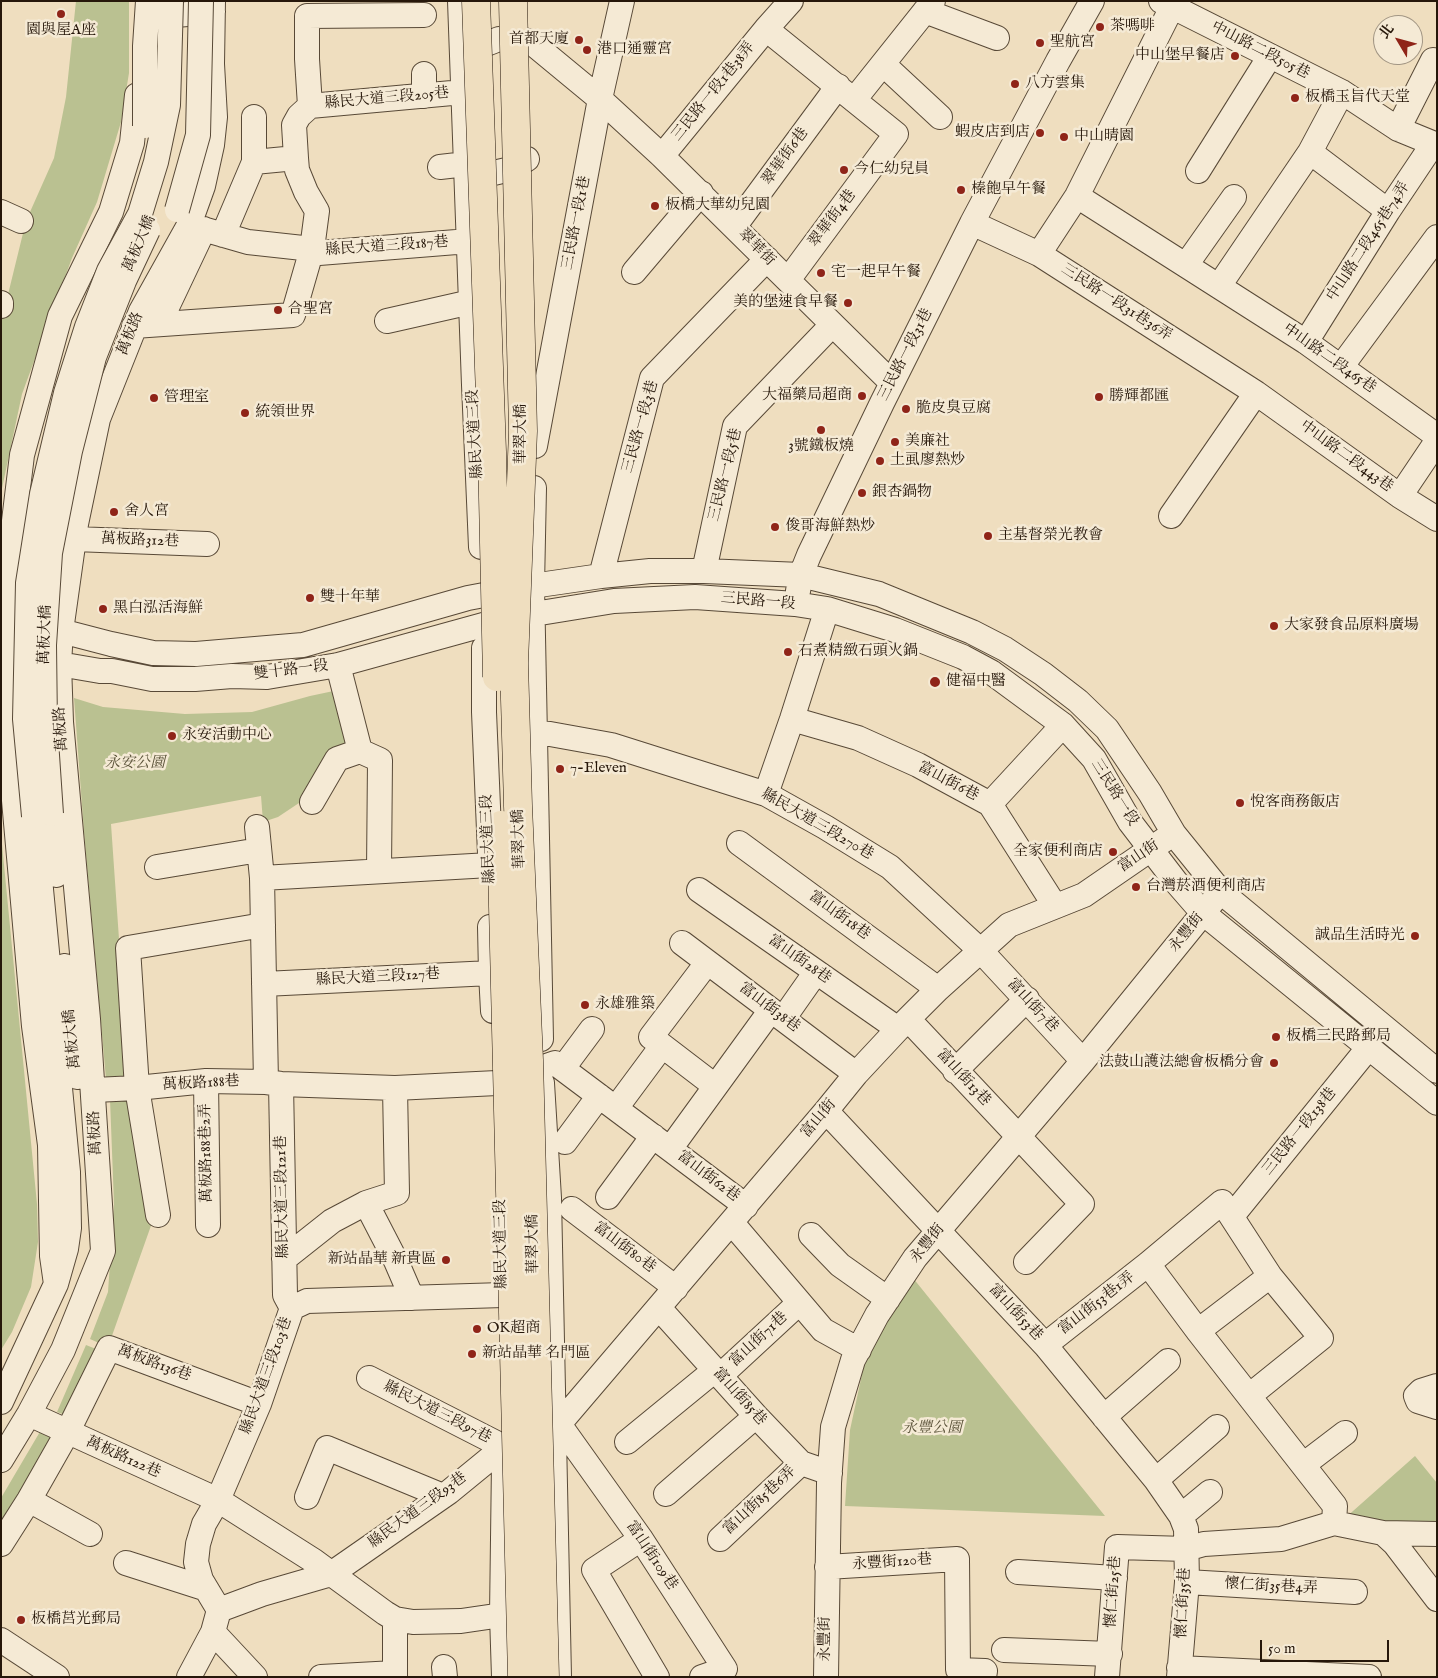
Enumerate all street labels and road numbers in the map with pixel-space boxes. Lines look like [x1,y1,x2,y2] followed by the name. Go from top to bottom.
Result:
[1208,18,1312,84] street label: 中山路二段505巷
[669,39,759,145] street label: 三民路一段1巷38弄
[324,85,450,113] street label: 縣民大道三段205巷
[759,125,813,189] street label: 翠華街6巷
[559,174,595,272] street label: 三民路一段1巷
[1324,179,1414,305] street label: 中山路二段465巷74弄
[806,187,860,251] street label: 翠華街4巷
[120,213,160,275] street label: 萬板大橋
[734,226,778,270] street label: 翠華街
[325,234,449,260] street label: 縣民大道三段187巷
[1057,261,1175,345] street label: 三民路一段31巷36弄
[875,306,937,404] street label: 三民路一段31巷
[114,310,148,358] street label: 萬板路
[1279,320,1379,398] street label: 中山路二段465巷
[619,379,663,475] street label: 三民路一段3巷
[465,389,487,479] street label: 縣民大道三段
[513,404,531,464] street label: 華翠大橋
[1296,417,1396,497] street label: 中山路二段443巷
[706,427,746,523] street label: 三民路一段5巷
[101,531,179,551] street label: 萬板路312巷
[720,590,796,614] street label: 三民路一段
[36,605,56,665] street label: 萬板大橋
[253,657,329,685] street label: 雙十路一段
[51,706,73,752] street label: 萬板路
[1086,756,1142,830] street label: 三民路一段
[914,758,982,806] street label: 富山街6巷
[758,786,876,864] street label: 縣民大道三段270巷
[478,794,500,884] street label: 縣民大道三段
[510,809,530,869] street label: 華翠大橋
[1115,837,1163,877] street label: 富山街
[805,888,873,944] street label: 富山街18巷
[1166,910,1208,956] street label: 永豐街
[764,932,834,988] street label: 富山街28巷
[315,966,441,990] street label: 縣民大道三段127巷
[1003,975,1061,1037] street label: 富山街7巷
[735,979,803,1037] street label: 富山街38巷
[61,1008,85,1070] street label: 萬板大橋
[932,1046,994,1110] street label: 富山街13巷
[162,1073,240,1095] street label: 萬板路188巷
[1259,1085,1341,1179] street label: 三民路一段138巷
[798,1096,840,1142] street label: 富山街
[197,1103,217,1203] street label: 萬板路188巷2弄
[86,1110,106,1156] street label: 萬板路
[273,1135,293,1259] street label: 縣民大道三段121巷
[673,1148,743,1206] street label: 富山街62巷
[492,1199,512,1289] street label: 縣民大道三段
[524,1214,544,1274] street label: 華翠大橋
[589,1219,659,1277] street label: 富山街80巷
[907,1221,949,1267] street label: 永豐街
[1055,1269,1139,1339] street label: 富山街53巷1弄
[984,1281,1046,1345] street label: 富山街53巷
[726,1309,792,1371] street label: 富山街71巷
[237,1315,297,1437] street label: 縣民大道三段103巷
[114,1342,194,1386] street label: 萬板路136巷
[708,1364,770,1430] street label: 富山街85巷
[380,1378,494,1448] street label: 縣民大道三段97巷
[83,1434,163,1482] street label: 萬板路122巷
[720,1463,800,1539] street label: 富山街85巷6弄
[365,1469,471,1553] street label: 縣民大道三段93巷
[621,1518,681,1594] street label: 富山街109巷
[851,1551,933,1575] street label: 永豐街120巷
[1102,1555,1126,1629] street label: 懷仁街25巷
[1173,1567,1195,1639] street label: 懷仁街35巷
[1224,1576,1318,1598] street label: 懷仁街35巷4弄
[817,1617,835,1661] street label: 永豐街

